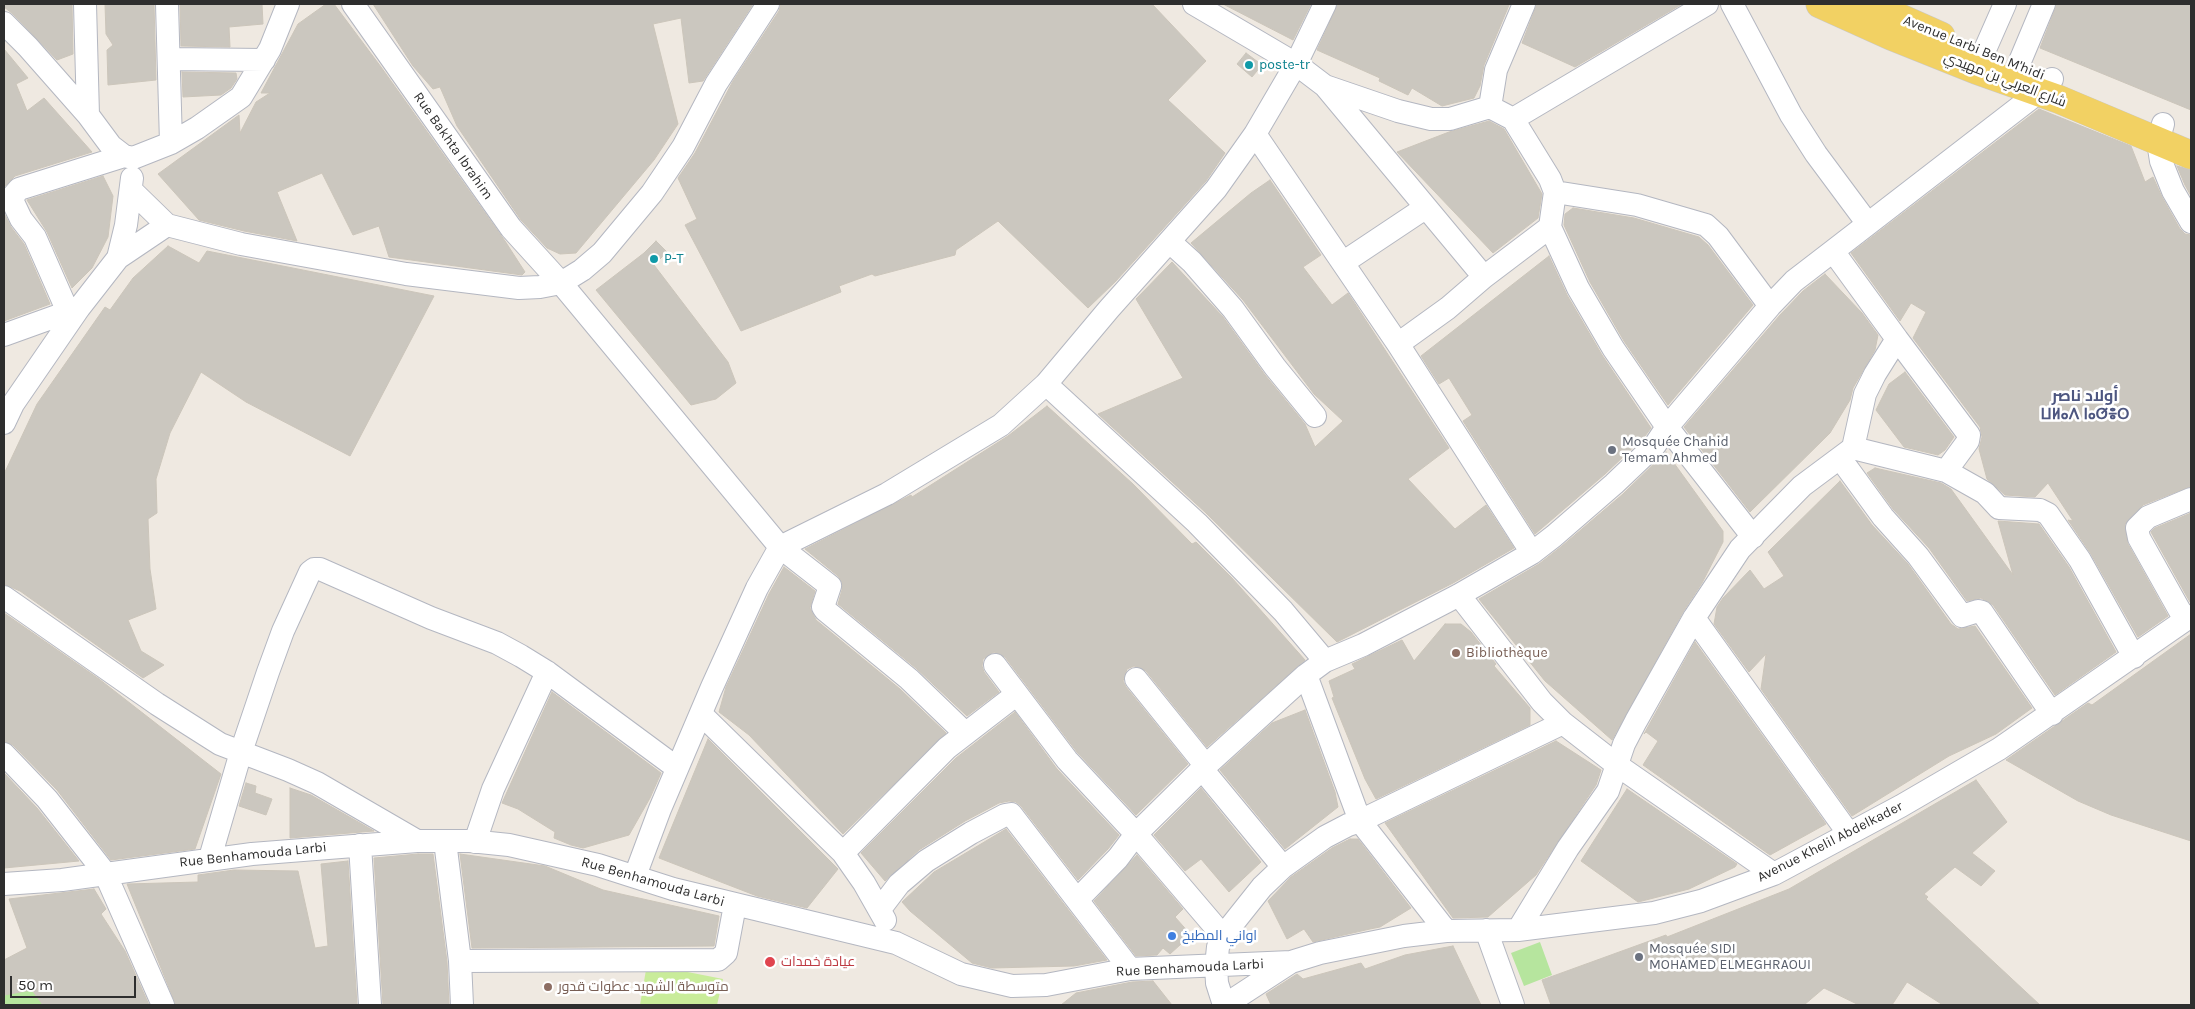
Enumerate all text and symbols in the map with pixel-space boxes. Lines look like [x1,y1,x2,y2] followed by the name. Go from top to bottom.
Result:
[1901,12,2047,84] street label: Avenue Larbi Ben M'hidi
[1941,49,2069,111] street label: شارع العربي بن مهيدي
[1259,57,1310,73] place label: poste-tr
[1243,59,1255,71] marker: poste-tr
[410,89,496,203] street label: Rue Bakhta Ibrahim
[664,251,684,267] place label: P-T
[648,253,660,265] marker: P-T
[2040,386,2130,424] district label: أولاد ناصر ⵡⵍⴰⴷ ⵏⴰⵚⴻⵔ
[1622,434,1729,467] place label: Mosquée Chahid Temam Ahmed
[1606,444,1618,456] marker: Mosquée Chahid Temam Ahmed
[1466,645,1548,661] place label: Bibliothèque
[1450,647,1462,659] marker: Bibliothèque
[1755,798,1905,886] street label: Avenue Khelil Abdelkader
[178,839,328,871] street label: Rue Benhamouda Larbi
[579,853,727,911] street label: Rue Benhamouda Larbi
[1182,928,1257,944] place label: اواني المطبخ
[1166,930,1178,942] marker: اواني المطبخ
[1649,941,1811,974] place label: Mosquée SIDI MOHAMED ELMEGHRAOUI
[1633,951,1645,963] marker: Mosquée SIDI MOHAMED ELMEGHRAOUI
[781,954,855,970] place label: عيادة خمدات
[763,955,777,969] marker: عيادة خمدات
[1115,956,1265,980] street label: Rue Benhamouda Larbi
[12,966,139,998] scale bar
[18,976,53,994] text: 50 m
[558,979,729,995] place label: متوسطة الشهيد عطوات قدور
[542,981,554,993] marker: متوسطة الشهيد عطوات قدور

